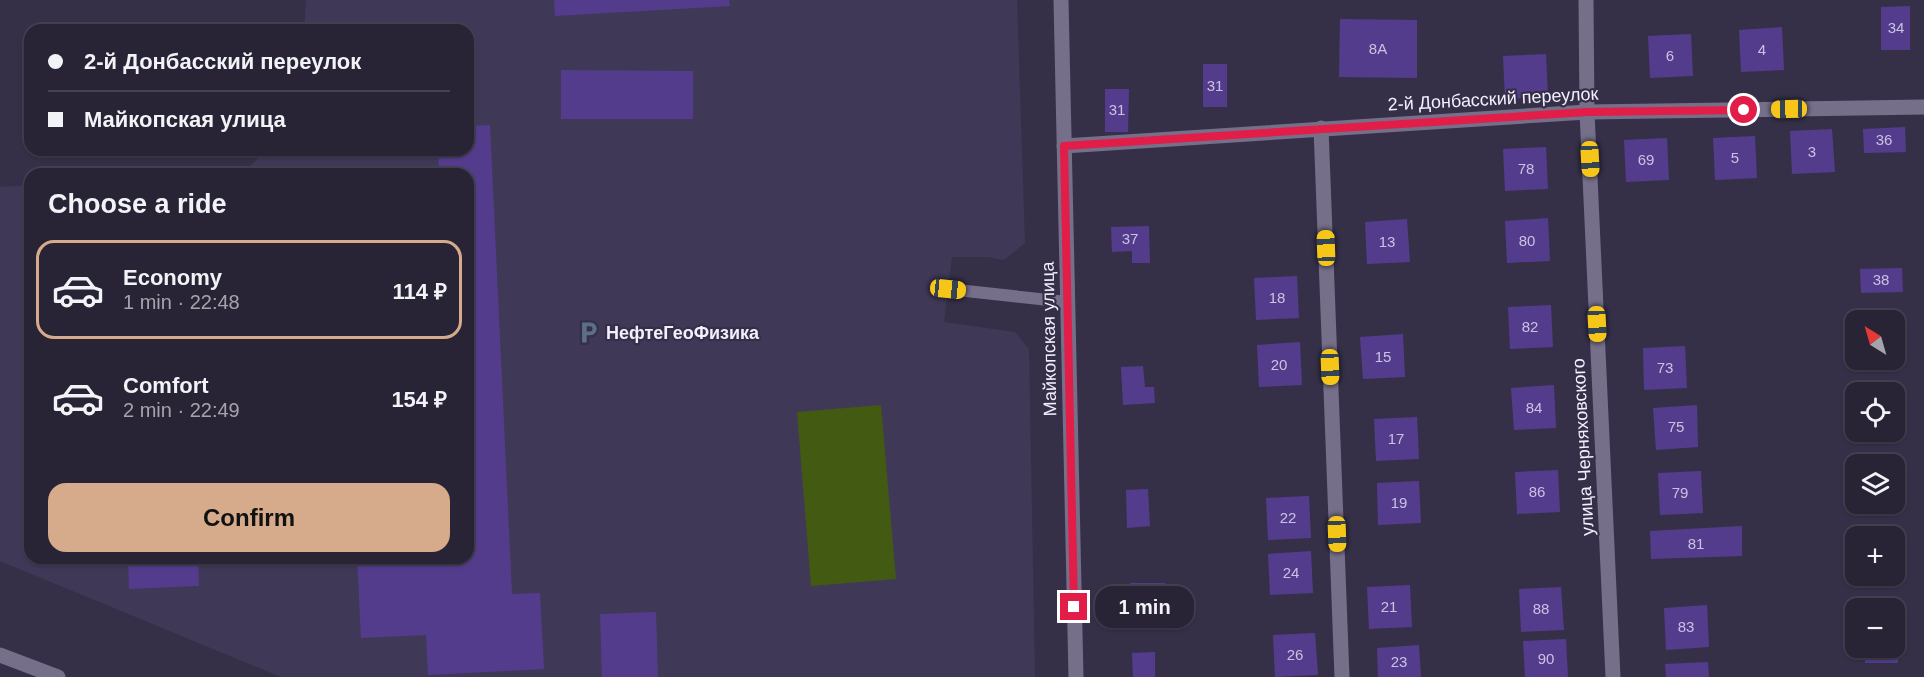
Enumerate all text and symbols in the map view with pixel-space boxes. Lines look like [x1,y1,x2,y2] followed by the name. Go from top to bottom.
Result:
[1888,19,1904,36] house number: 34
[1369,40,1387,57] house number: 8А
[1758,41,1766,58] house number: 4
[1666,47,1674,64] house number: 6
[84,49,361,74] text: 2-й Донбасский переулок
[1207,77,1223,94] house number: 31
[1387,83,1599,115] street label: 2-й Донбасский переулок
[1730,96,1757,123] route start
[1771,100,1807,118] car
[1109,101,1125,118] house number: 31
[84,107,286,132] text: Майкопская улица
[1876,131,1892,148] house number: 36
[1580,141,1600,177] car
[1808,143,1816,160] house number: 3
[1731,149,1739,166] house number: 5
[1638,151,1654,168] house number: 69
[1518,160,1534,177] house number: 78
[48,189,227,219] text: Choose a ride
[1122,230,1138,247] house number: 37
[1316,230,1336,266] car
[1519,232,1535,249] house number: 80
[1379,233,1395,250] house number: 13
[1038,261,1060,416] street label: Майкопская улица
[51,263,105,317] icon: car
[123,265,222,290] text: Economy
[1873,271,1889,288] house number: 38
[929,278,967,300] car
[393,279,447,304] text: 114 ₽
[1269,289,1285,306] house number: 18
[123,291,240,313] text: 1 min · 22:48
[1587,306,1607,342] car
[1845,310,1905,370] north arrow
[1845,310,1905,658] map controls
[1522,318,1538,335] house number: 82
[575,320,601,346] parking icon: НефтеГеоФизика
[606,323,760,343] place label: НефтеГеоФизика
[1375,348,1391,365] house number: 15
[1320,349,1340,385] car
[1271,356,1287,373] house number: 20
[1568,358,1598,536] street label: улица Черняховского
[1657,359,1673,376] house number: 73
[51,371,105,425] icon: car
[123,373,209,398] text: Comfort
[1845,382,1905,442] button: locate
[391,387,447,412] text: 154 ₽
[123,399,240,421] text: 2 min · 22:49
[1526,399,1542,416] house number: 84
[1668,418,1684,435] house number: 75
[1388,430,1404,447] house number: 17
[1845,454,1905,514] button: layers
[48,483,450,552] button: Confirm
[1529,483,1545,500] house number: 86
[1672,484,1688,501] house number: 79
[1391,494,1407,511] house number: 19
[1280,509,1296,526] house number: 22
[1327,516,1347,552] car
[1845,526,1905,586] button: +
[1688,535,1704,552] house number: 81
[1283,564,1299,581] house number: 24
[1095,586,1194,628] callout: 1 min
[1060,593,1087,620] route end
[1118,596,1171,618] text: 1 min
[1381,598,1397,615] house number: 21
[1845,598,1905,658] button: −
[1533,600,1549,617] house number: 88
[1678,618,1694,635] house number: 83
[1287,646,1303,663] house number: 26
[1538,650,1554,667] house number: 90
[1391,653,1407,670] house number: 23

